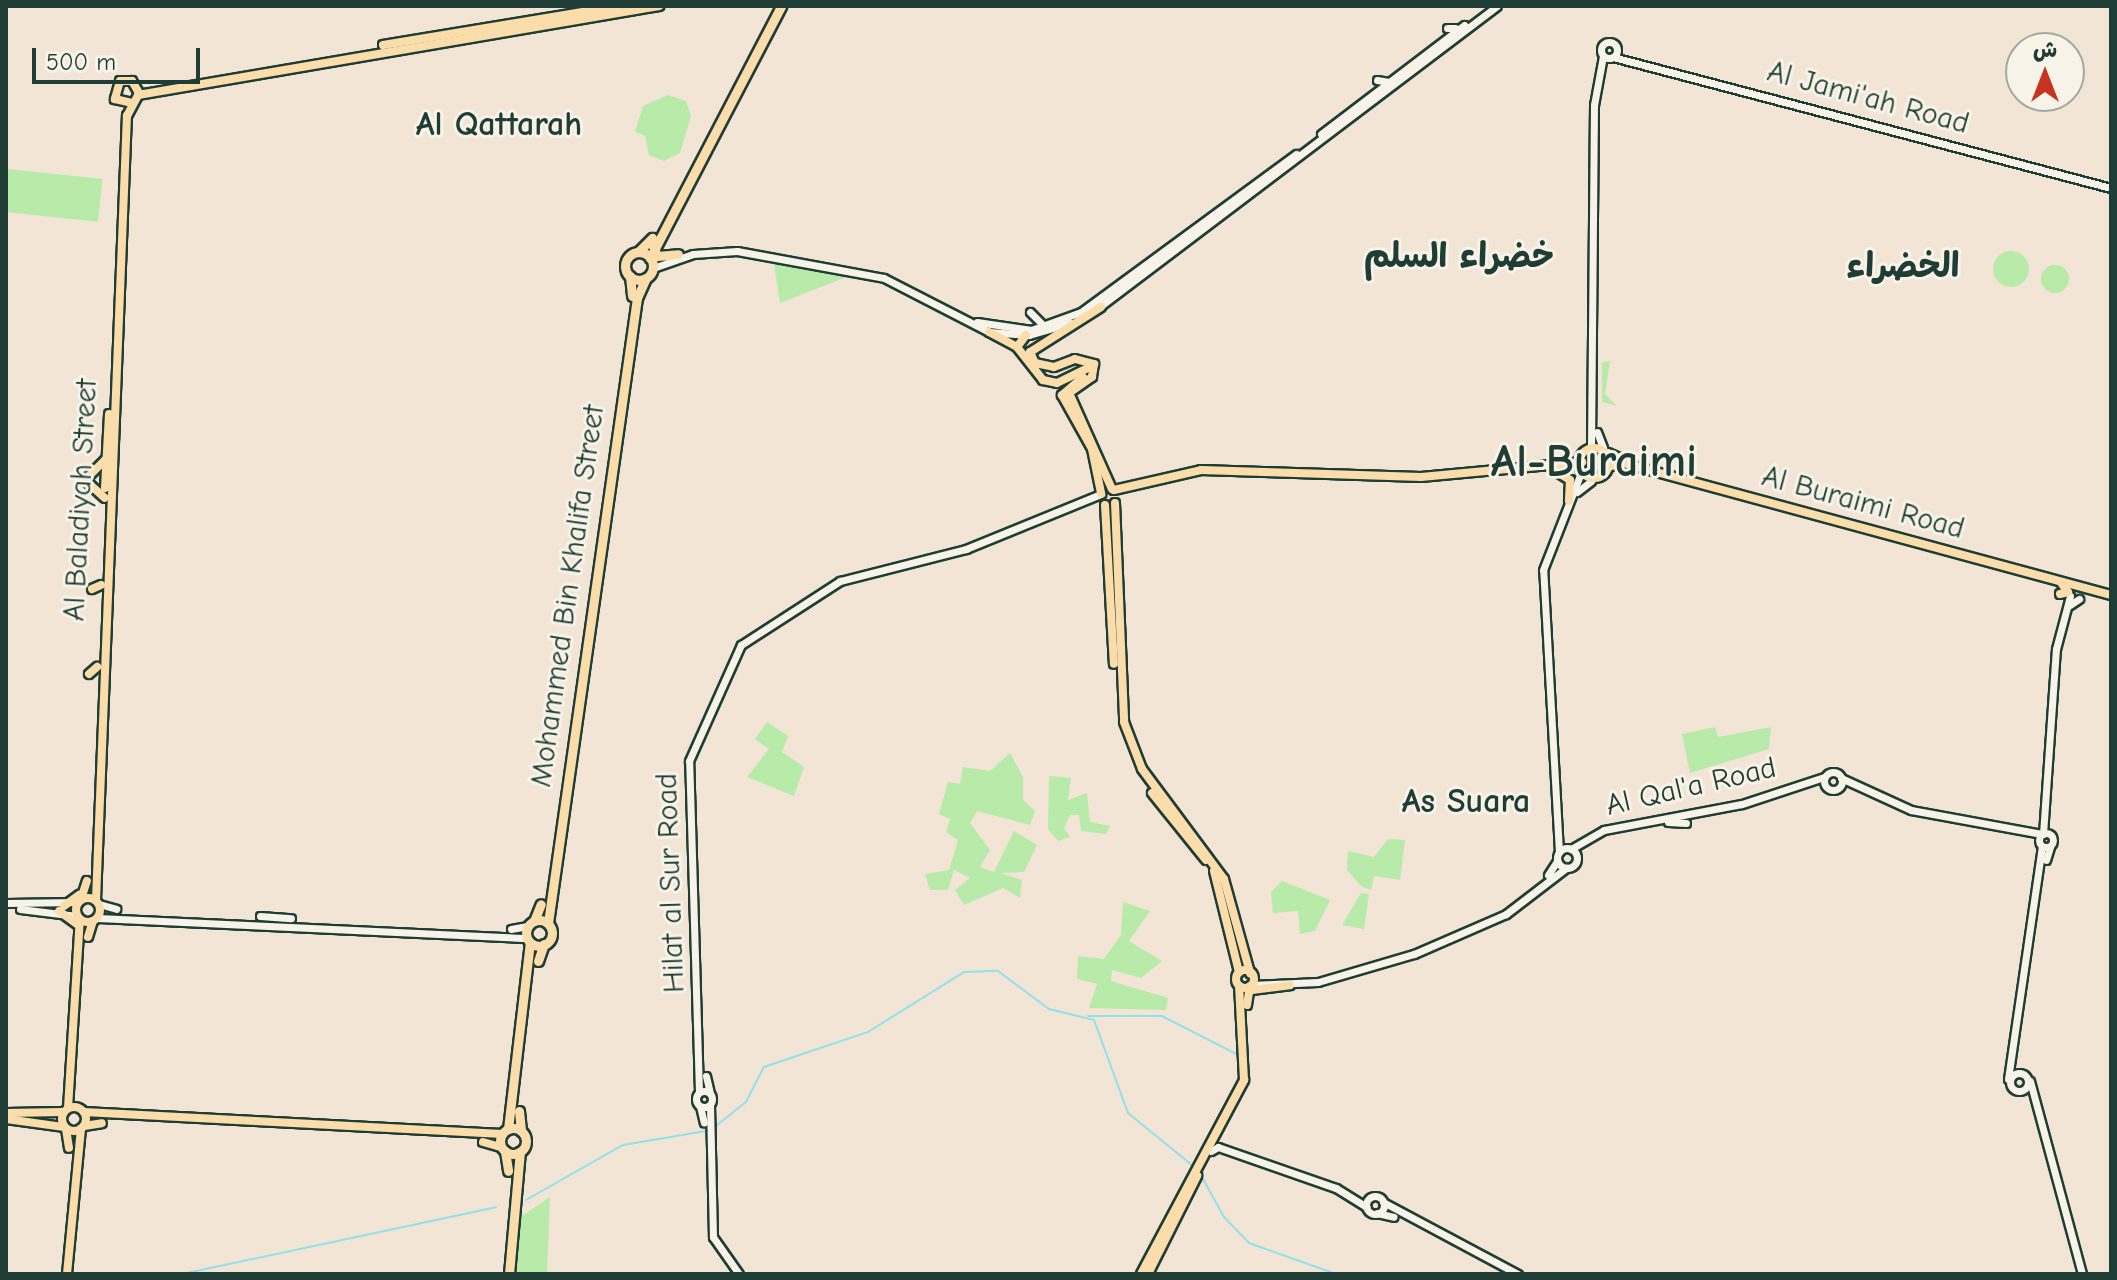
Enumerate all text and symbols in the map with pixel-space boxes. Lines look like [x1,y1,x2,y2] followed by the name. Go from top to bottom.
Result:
[36,32,204,82] scale bar
[2005,32,2085,112] north arrow
[2033,37,2057,63] text: ش
[46,48,116,76] text: 500 m
[1763,54,1973,142] street label: Al Jami'ah Road
[416,105,582,145] district label: Al Qattarah
[1364,237,1554,277] district label: خضراء السلم
[1847,247,1959,287] district label: الخضراء
[57,378,105,622] street label: Al Baladiyah Street
[523,403,613,789] street label: Mohammed Bin Khalifa Street
[1491,434,1697,490] district label: Al-Buraimi
[1758,459,1968,547] street label: Al Buraimi Road
[1602,750,1780,824] street label: Al Qal'a Road
[649,773,693,993] street label: Hilat al Sur Road
[1402,782,1530,822] district label: As Suara

